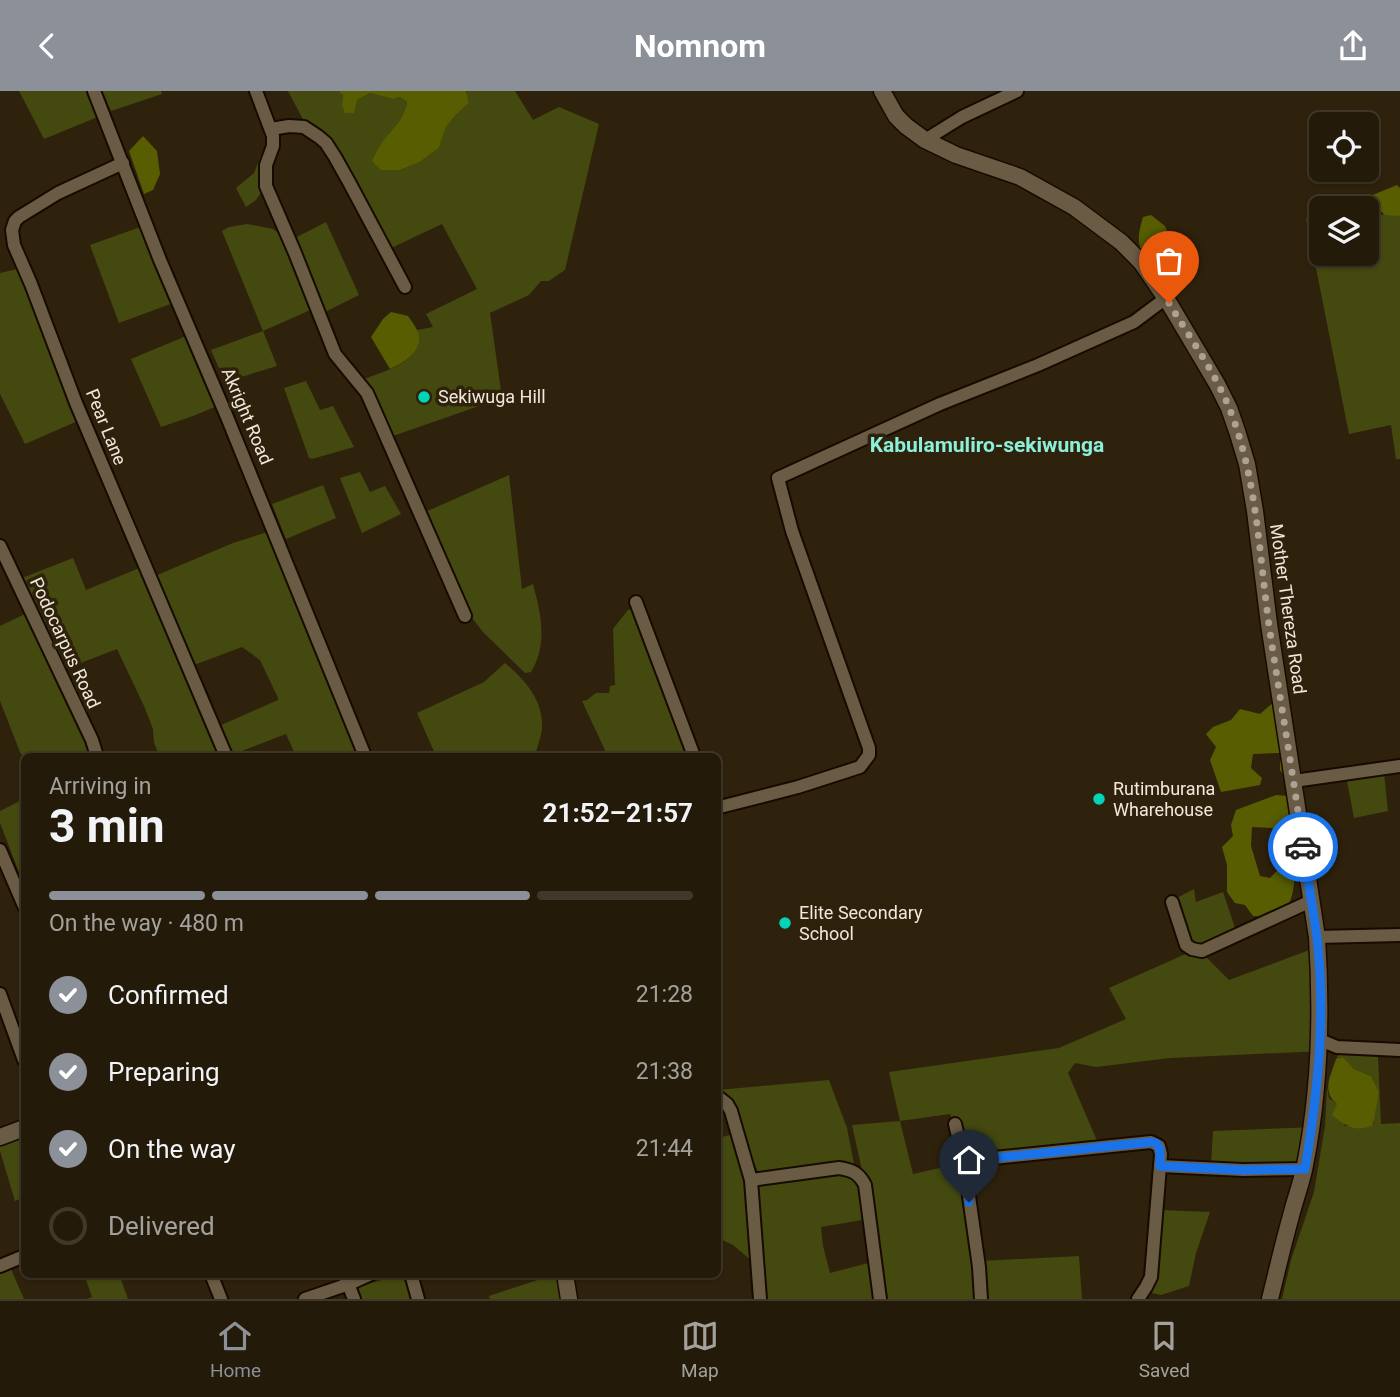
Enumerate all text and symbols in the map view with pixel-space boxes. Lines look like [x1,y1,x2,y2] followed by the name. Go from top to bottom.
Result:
[28,27,66,65] icon: back
[634,27,766,65] text: Nomnom
[1334,27,1372,65] icon: share
[1309,112,1379,266] map controls
[1309,112,1379,182] button: locate
[1309,196,1379,266] button: layers
[1139,231,1199,303] pin
[1150,242,1188,280] icon: bag
[218,364,277,467] street label: Akright Road
[82,386,131,468] street label: Pear Lane
[438,386,546,407] place label: Sekiwuga Hill
[416,389,432,405] marker: Sekiwuga Hill
[870,433,1104,457] district label: Kabulamuliro-sekiwunga
[1266,522,1311,695] street label: Mother Thereza Road
[26,574,105,712] street label: Podocarpus Road
[49,773,152,800] text: Arriving in
[1113,778,1215,820] place label: Rutimburana Wharehouse
[1091,791,1107,807] marker: Rutimburana Wharehouse
[543,798,693,828] text: 21:52–21:57
[49,799,165,853] text: 3 min
[1268,812,1338,882] courier
[1284,828,1322,866] icon: car
[799,902,923,944] place label: Elite Secondary School
[49,910,244,937] text: On the way · 480 m
[777,915,793,931] marker: Elite Secondary School
[49,976,87,1014] icon: check
[108,980,229,1010] text: Confirmed
[636,981,693,1008] text: 21:28
[49,1053,87,1091] icon: check
[108,1057,220,1087] text: Preparing
[636,1058,693,1085] text: 21:38
[49,1130,87,1168] icon: check
[939,1130,999,1202] pin
[108,1134,236,1164] text: On the way
[636,1135,693,1162] text: 21:44
[950,1141,988,1179] icon: home
[108,1211,215,1241] text: Delivered
[210,1317,261,1382] tab: Home
[681,1317,719,1382] tab: Map
[1139,1317,1190,1382] tab: Saved

